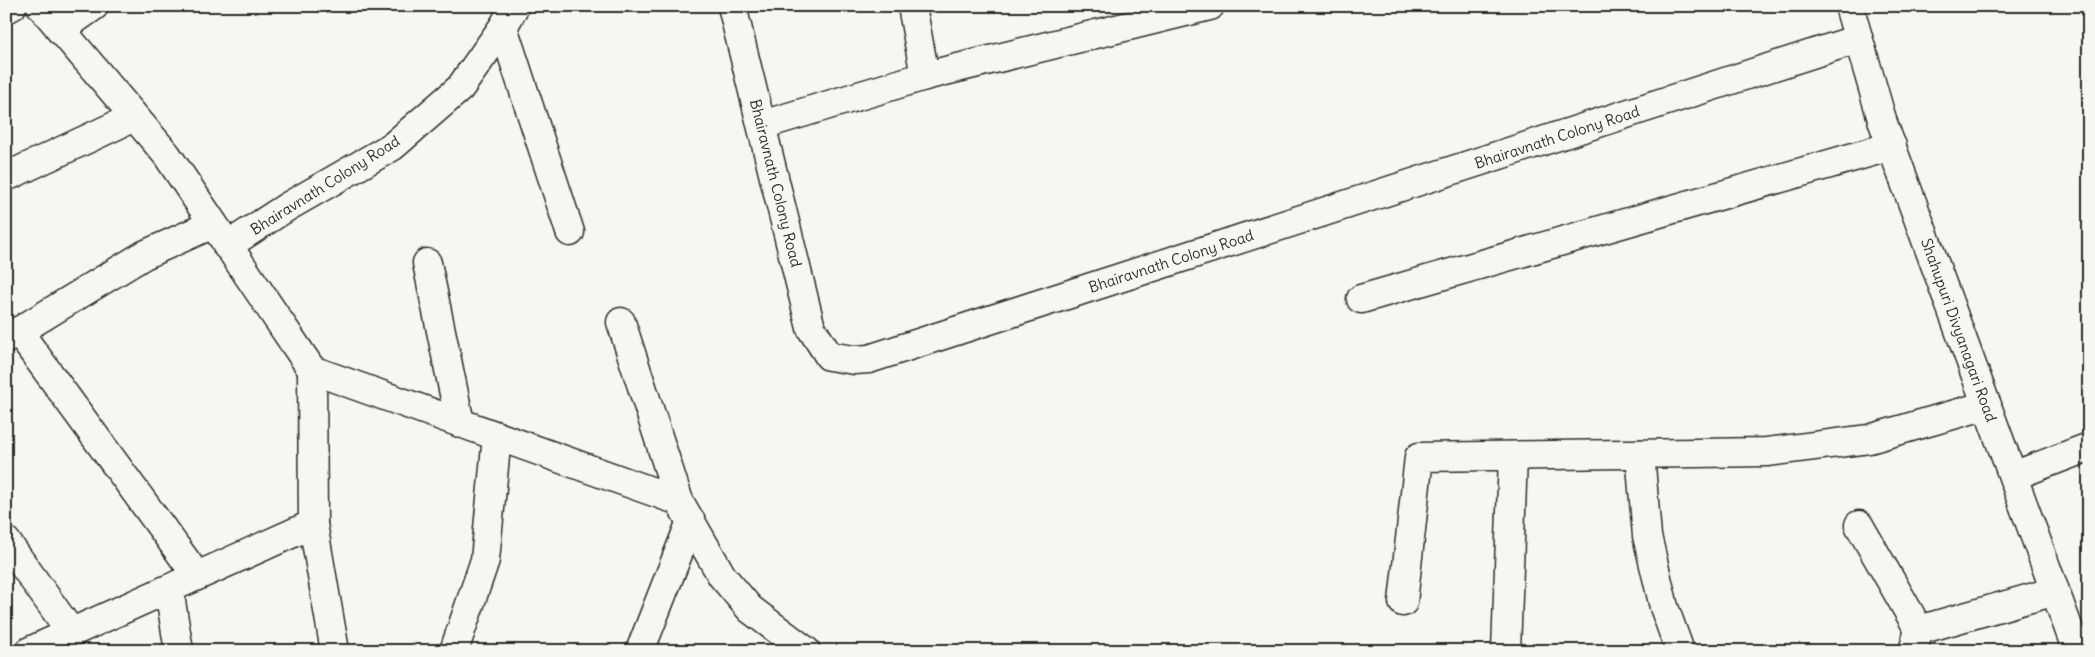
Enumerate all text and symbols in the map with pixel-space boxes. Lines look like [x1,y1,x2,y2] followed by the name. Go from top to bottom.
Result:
[746,97,806,269] street label: Bhairavnath Colony Road
[1472,101,1642,173] street label: Bhairavnath Colony Road
[247,131,403,239] street label: Bhairavnath Colony Road
[1086,225,1256,297] street label: Bhairavnath Colony Road
[1917,236,2001,425] street label: Shahupuri Divyanagari Road

